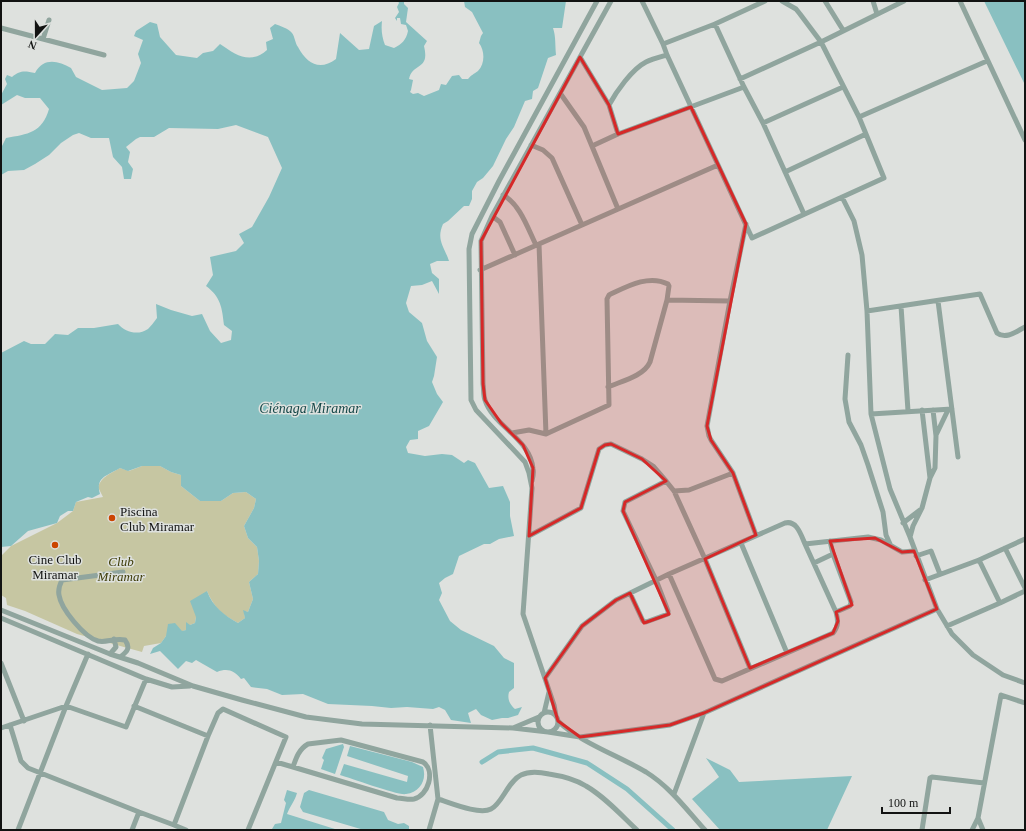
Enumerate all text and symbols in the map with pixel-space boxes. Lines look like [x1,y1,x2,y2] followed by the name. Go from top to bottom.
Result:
[16,16,56,56] north arrow
[27,38,38,52] text: N
[259,401,361,416] water label: Ciénaga Miramar
[120,504,195,534] place label: Piscina Club Miramar
[107,513,117,523] marker: Piscina Club Miramar
[50,540,60,550] marker: Cine Club Miramar
[28,552,82,582] place label: Cine Club Miramar
[97,554,145,584] park label: Club Miramar
[882,789,950,815] scale bar
[888,796,919,810] text: 100 m

